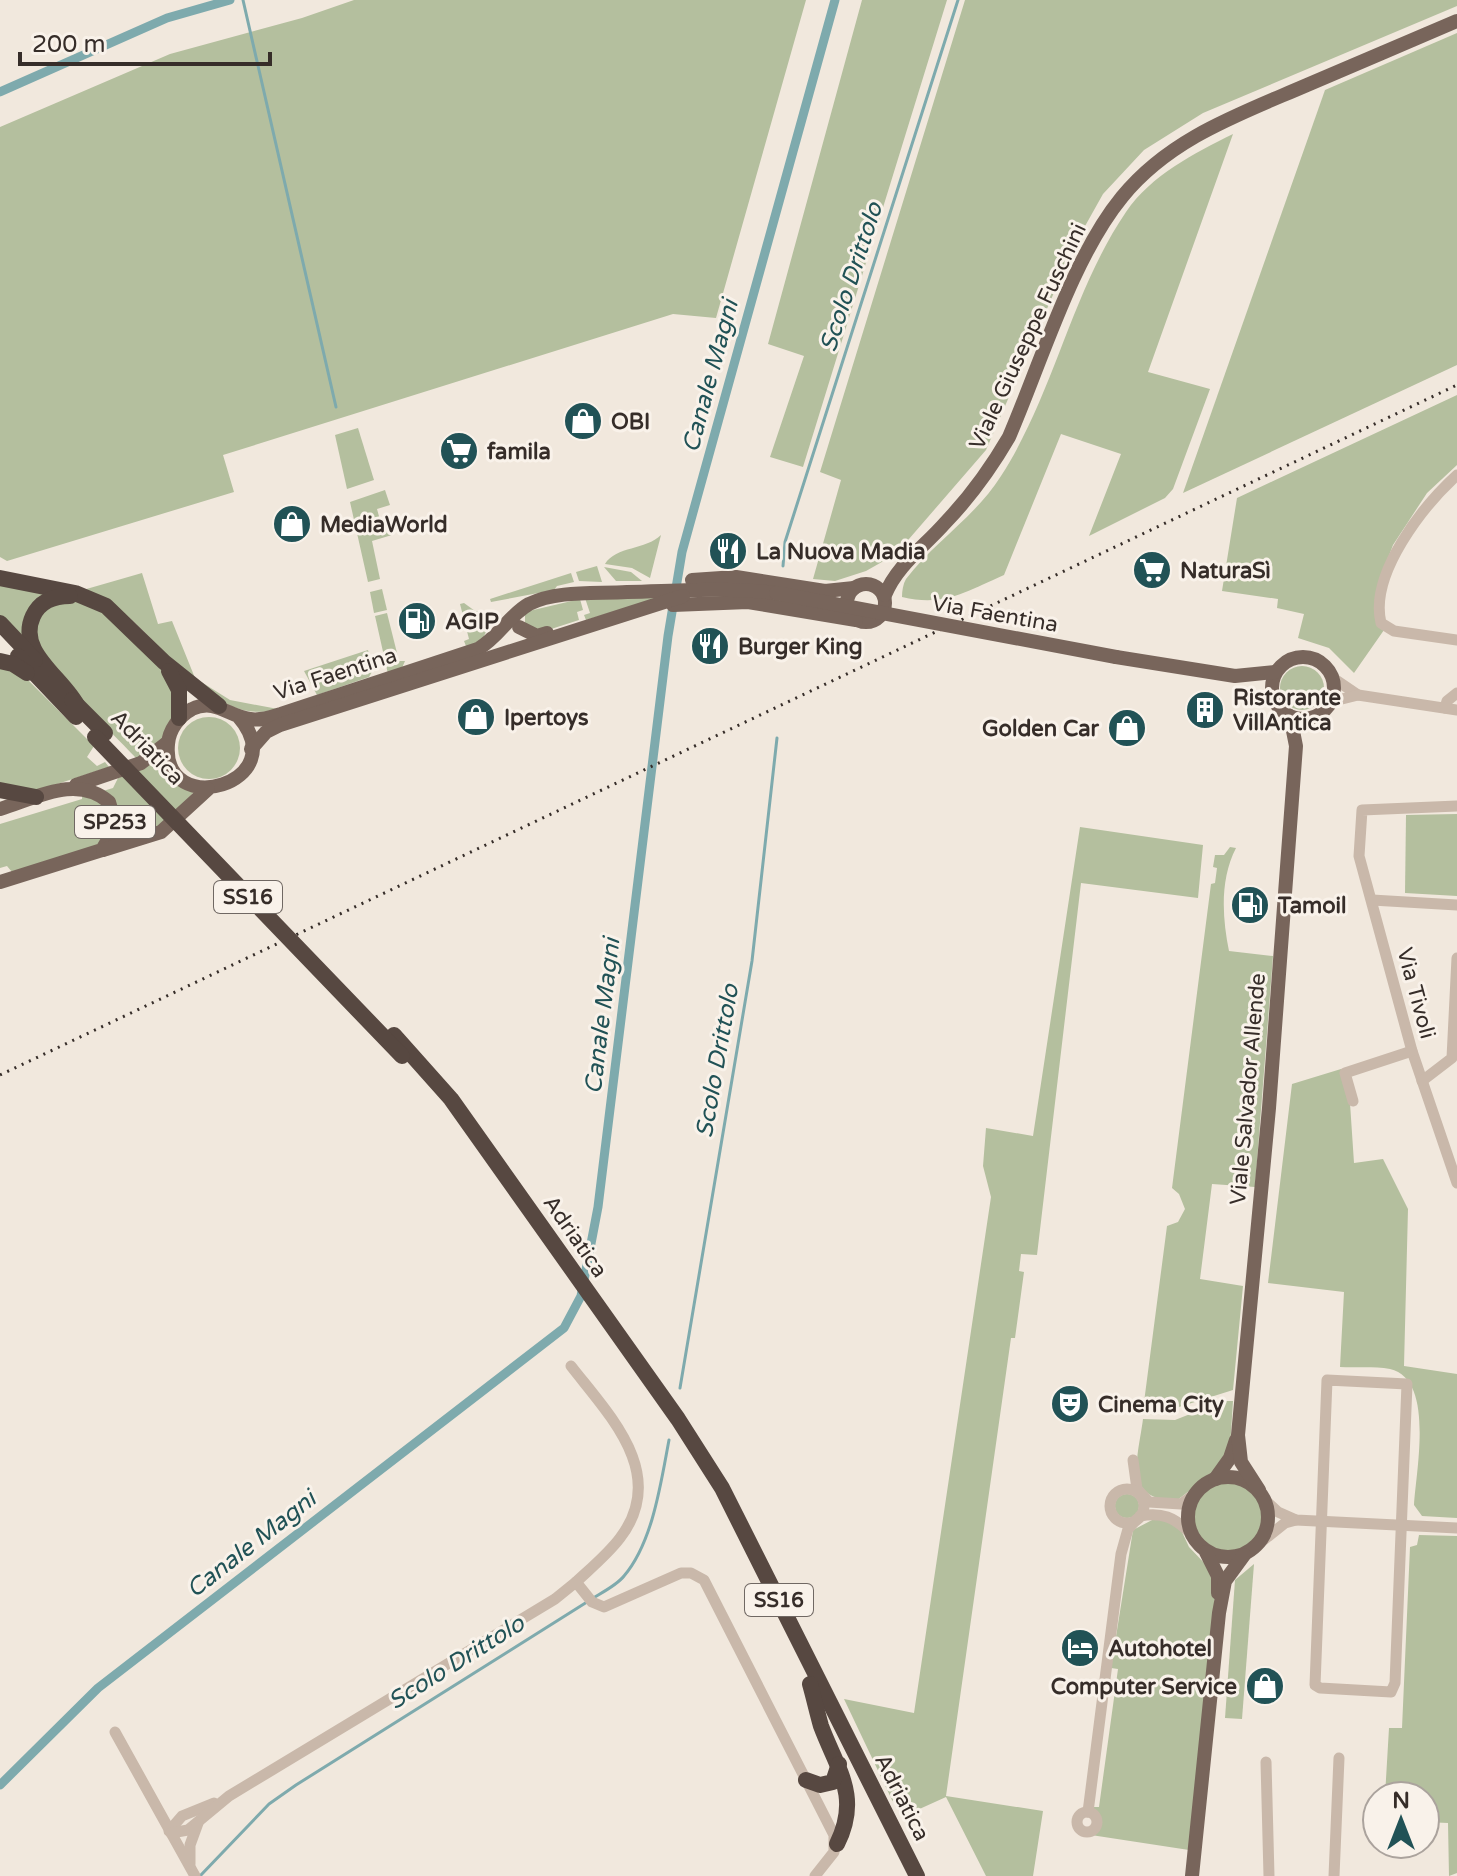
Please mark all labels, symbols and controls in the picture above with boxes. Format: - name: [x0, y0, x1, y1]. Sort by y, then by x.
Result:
- scale bar: [20, 16, 270, 66]
- text: 200 m: [32, 30, 106, 59]
- water label: Scolo Drittolo: [814, 198, 890, 355]
- street label: Viale Giuseppe Fuschini: [964, 219, 1092, 454]
- water label: Canale Magni: [676, 294, 746, 455]
- shop icon: OBI: [562, 400, 604, 442]
- place label: OBI: [611, 409, 650, 435]
- supermarket icon: famila: [438, 430, 480, 472]
- place label: famila: [487, 439, 551, 465]
- shop icon: MediaWorld: [271, 503, 313, 545]
- place label: MediaWorld: [320, 512, 448, 538]
- restaurant icon: La Nuova Madia: [707, 530, 749, 572]
- place label: La Nuova Madia: [756, 539, 926, 565]
- supermarket icon: NaturaSì: [1131, 549, 1173, 591]
- place label: NaturaSì: [1180, 558, 1271, 584]
- street label: Via Faentina: [930, 590, 1060, 638]
- fuel station icon: AGIP: [396, 600, 438, 642]
- place label: AGIP: [445, 609, 499, 635]
- restaurant icon: Burger King: [689, 625, 731, 667]
- place label: Burger King: [738, 634, 863, 660]
- street label: Via Faentina: [270, 642, 400, 706]
- place label: Ristorante VillAntica: [1233, 685, 1341, 736]
- building icon: Ristorante VillAntica: [1184, 689, 1226, 731]
- shop icon: Ipertoys: [455, 696, 497, 738]
- street label: Adriatica: [105, 705, 189, 791]
- place label: Ipertoys: [504, 705, 589, 731]
- shop icon: Golden Car: [1106, 707, 1148, 749]
- place label: Golden Car: [982, 716, 1100, 742]
- road number: SP253: [75, 806, 155, 838]
- road number: SS16: [214, 881, 282, 913]
- fuel station icon: Tamoil: [1229, 884, 1271, 926]
- place label: Tamoil: [1277, 893, 1347, 919]
- water label: Canale Magni: [579, 934, 627, 1095]
- street label: Via Tivoli: [1391, 945, 1441, 1042]
- street label: Viale Salvador Allende: [1225, 972, 1271, 1206]
- water label: Scolo Drittolo: [690, 981, 745, 1140]
- street label: Adriatica: [538, 1191, 613, 1283]
- theatre icon: Cinema City: [1049, 1383, 1091, 1425]
- place label: Cinema City: [1098, 1392, 1224, 1418]
- water label: Canale Magni: [181, 1483, 324, 1604]
- road number: SS16: [745, 1584, 813, 1616]
- water label: Scolo Drittolo: [383, 1608, 531, 1716]
- hotel icon: Autohotel: [1059, 1627, 1101, 1669]
- place label: Autohotel: [1108, 1636, 1212, 1662]
- shop icon: Computer Service: [1244, 1665, 1286, 1707]
- place label: Computer Service: [1051, 1674, 1237, 1700]
- street label: Adriatica: [869, 1750, 935, 1845]
- north arrow: [1361, 1780, 1441, 1860]
- text: N: [1392, 1788, 1410, 1814]

